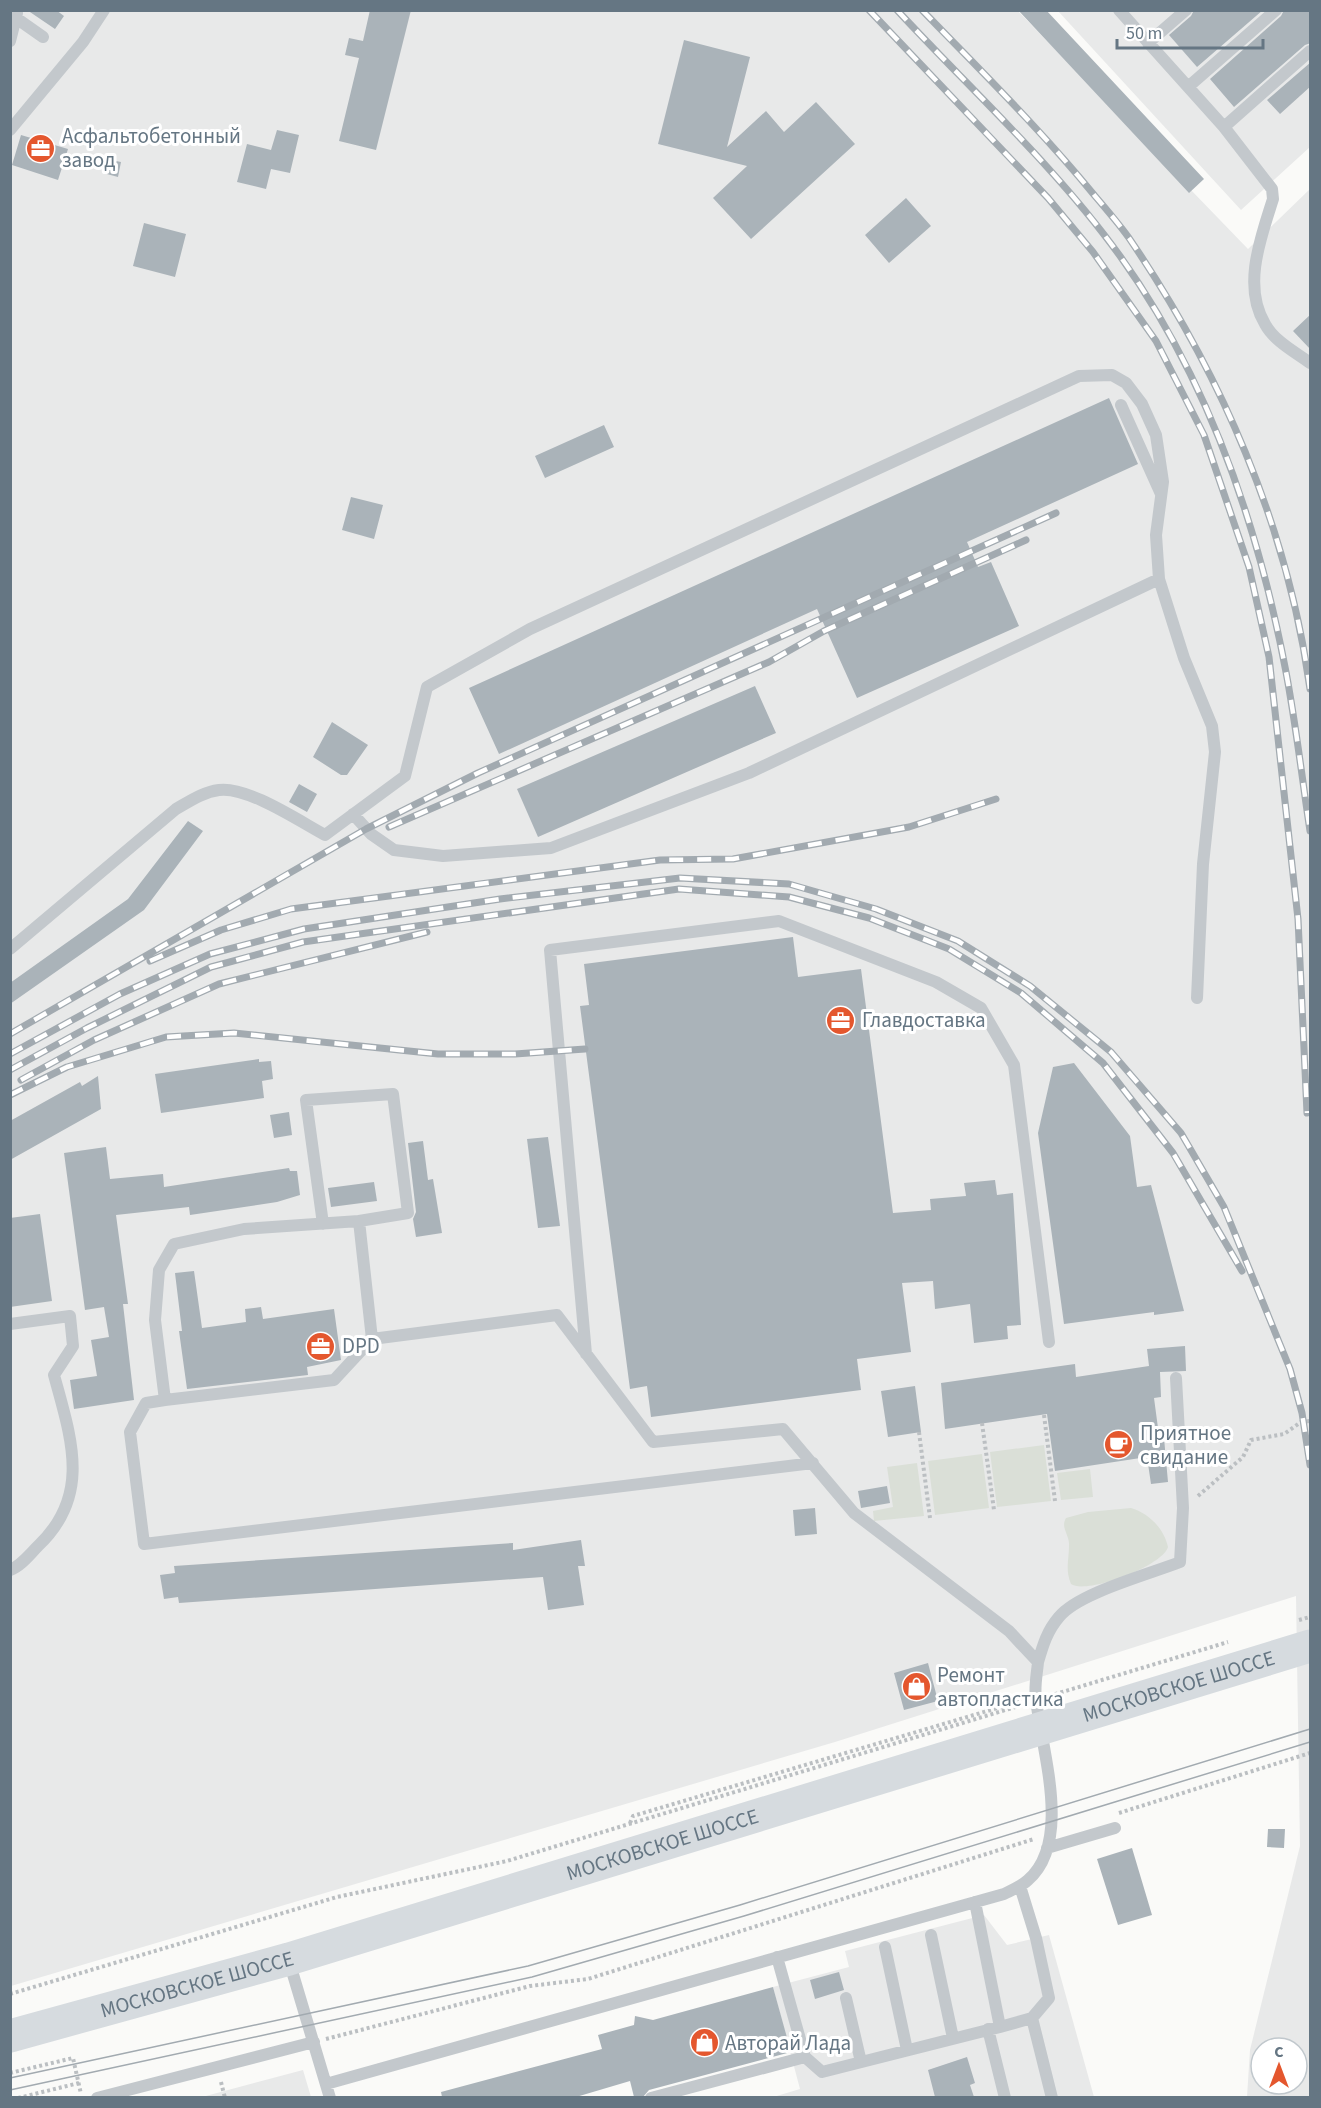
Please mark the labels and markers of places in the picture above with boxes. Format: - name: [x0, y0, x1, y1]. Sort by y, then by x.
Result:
- place label: Асфальтобетонный завод: [62, 121, 241, 175]
- office icon: Асфальтобетонный завод: [25, 132, 57, 164]
- office icon: Главдоставка: [825, 1004, 857, 1036]
- place label: Главдоставка: [862, 1005, 986, 1035]
- office icon: DPD: [305, 1330, 337, 1362]
- place label: DPD: [342, 1331, 380, 1361]
- place label: Приятное свидание: [1140, 1418, 1231, 1472]
- cafe icon: Приятное свидание: [1103, 1429, 1135, 1461]
- place label: Ремонт автопластика: [937, 1660, 1064, 1714]
- shop icon: Ремонт автопластика: [900, 1671, 932, 1703]
- shop icon: Авторай Лада: [688, 2027, 720, 2059]
- place label: Авторай Лада: [725, 2028, 851, 2058]

